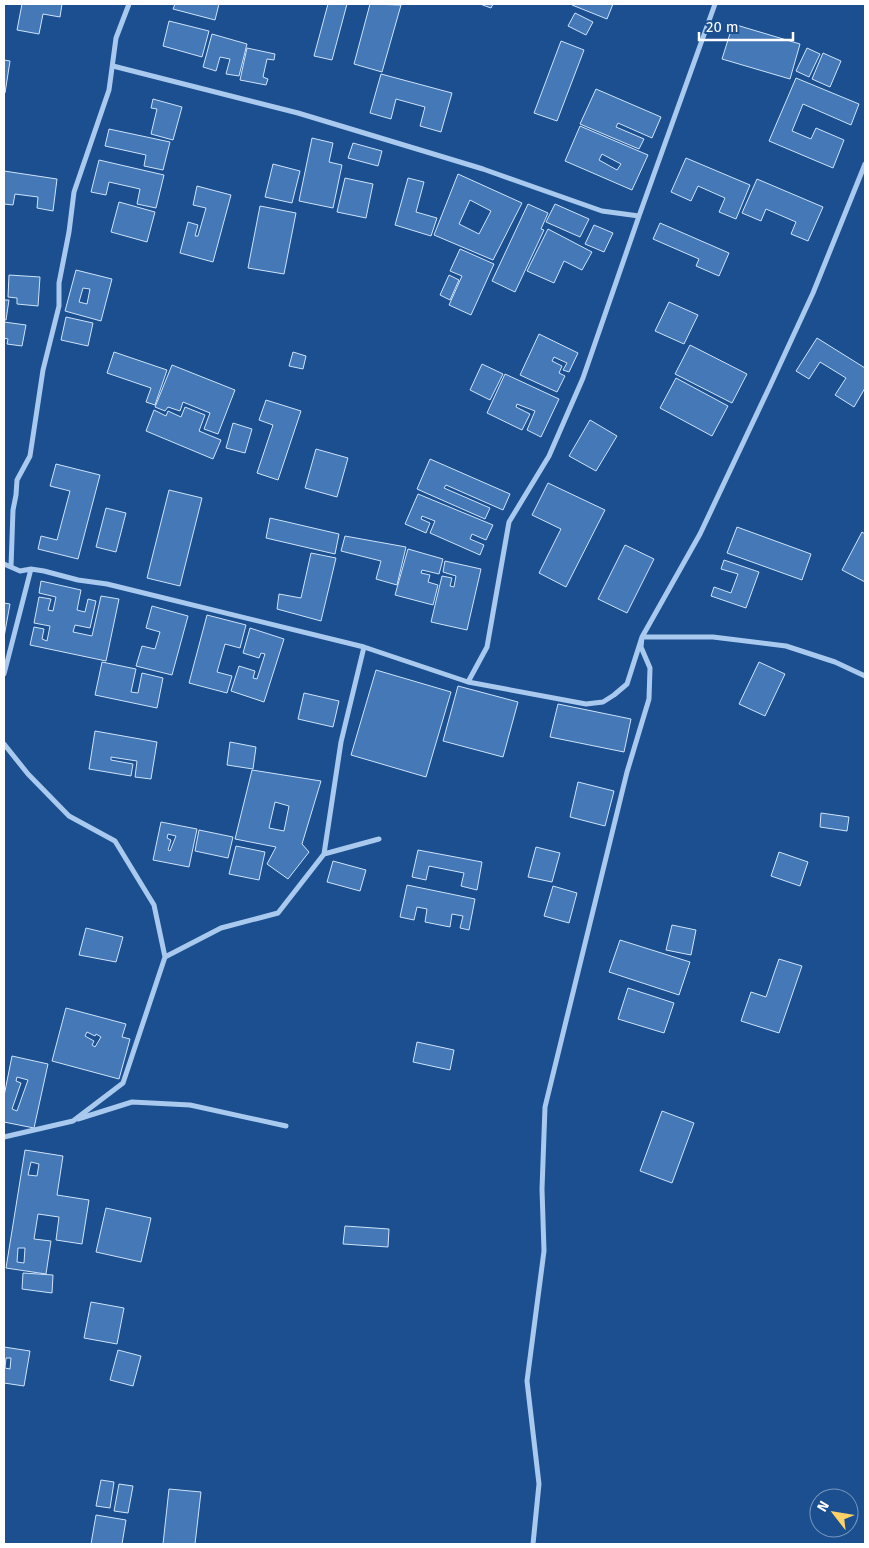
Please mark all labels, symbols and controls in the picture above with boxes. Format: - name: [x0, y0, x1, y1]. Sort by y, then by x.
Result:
- scale bar: [699, 10, 793, 42]
- text: 20 m: [706, 18, 739, 36]
- north arrow: [809, 1488, 859, 1538]
- text: N: [814, 1498, 833, 1515]

